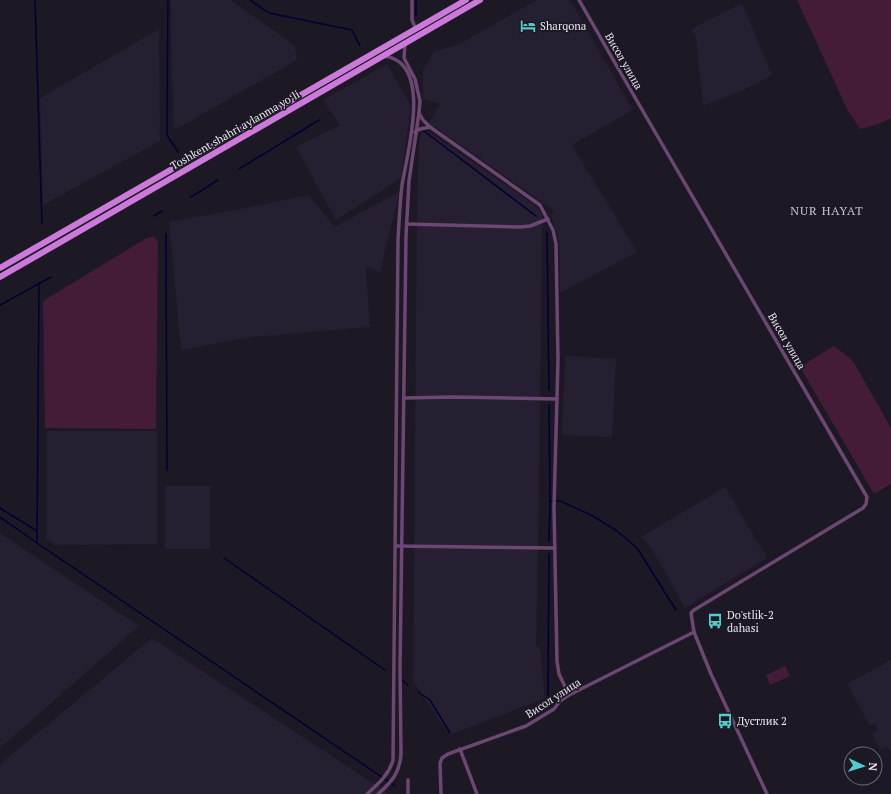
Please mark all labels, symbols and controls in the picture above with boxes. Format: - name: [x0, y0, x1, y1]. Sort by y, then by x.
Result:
- hotel icon: Sharqona: [519, 17, 537, 35]
- place label: Sharqona: [540, 19, 587, 33]
- street label: Висол улица: [602, 30, 646, 92]
- street label: Toshkent shahri aylanma yoʻli: [168, 87, 302, 173]
- district label: NUR HAYAT: [790, 203, 864, 218]
- street label: Висол улица: [765, 310, 809, 372]
- place label: Do'stlik-2 dahasi: [727, 608, 774, 635]
- bus stop icon: Do'stlik-2 dahasi: [706, 612, 724, 630]
- street label: Висол улица: [523, 675, 584, 721]
- bus stop icon: Дустлик 2: [716, 712, 734, 730]
- place label: Дустлик 2: [737, 714, 787, 728]
- north arrow: [843, 746, 883, 786]
- text: N: [866, 762, 880, 772]

